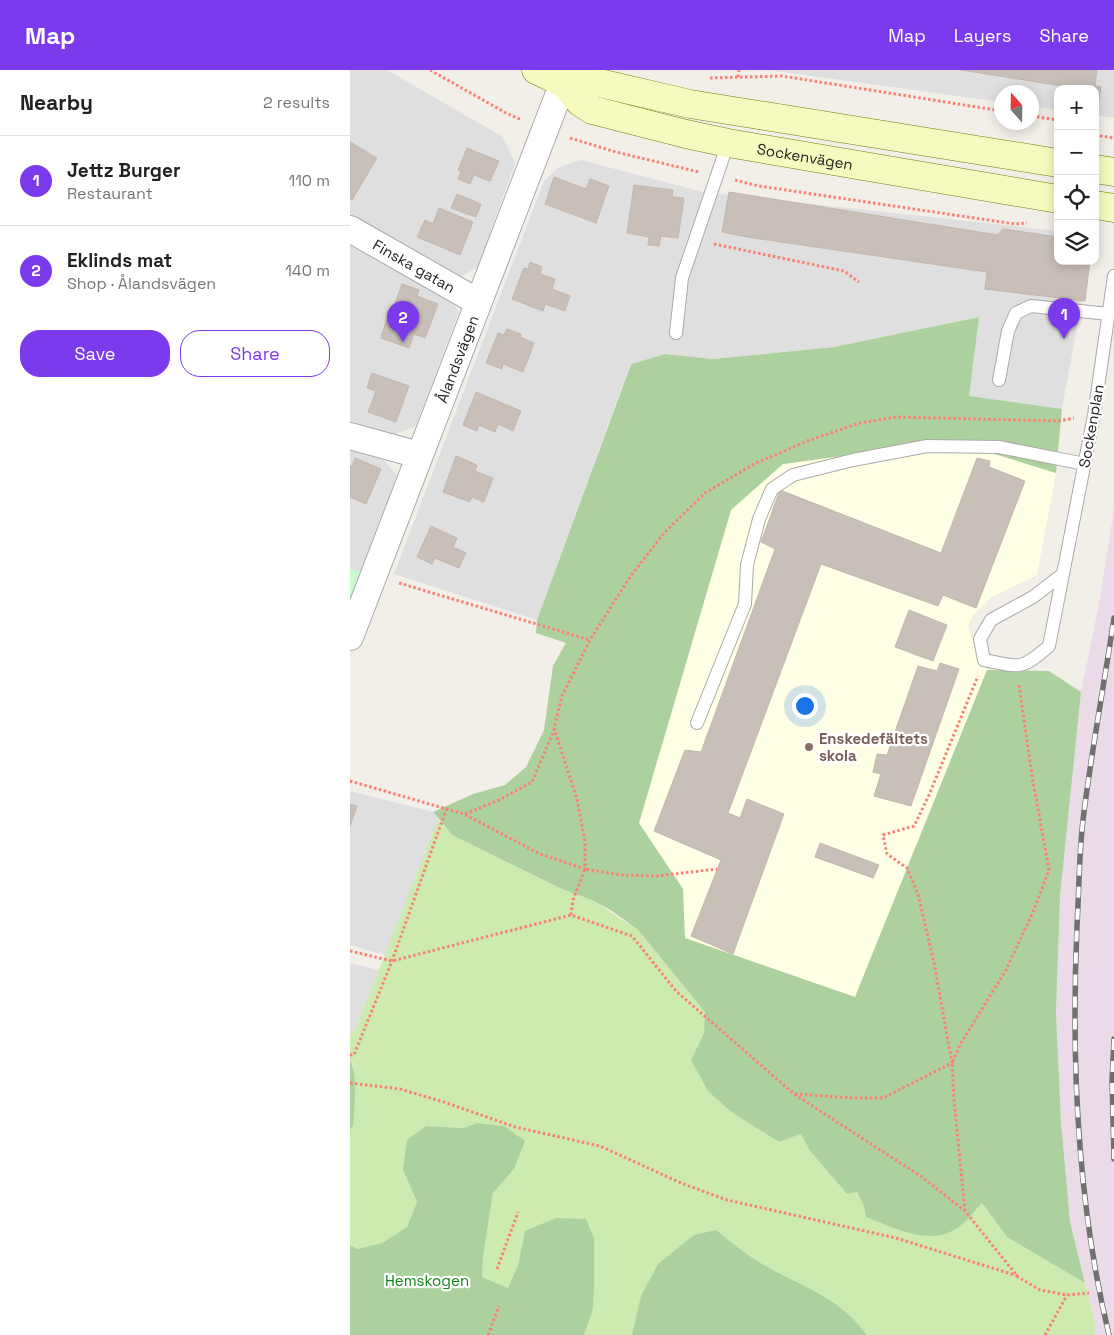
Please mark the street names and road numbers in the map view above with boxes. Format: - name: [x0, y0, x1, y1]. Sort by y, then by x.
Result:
- street label: Sockenvägen: [756, 139, 854, 174]
- street label: Finska gatan: [370, 235, 459, 297]
- street label: Ålandsvägen: [432, 312, 482, 405]
- street label: Sockenplan: [1074, 383, 1108, 469]

